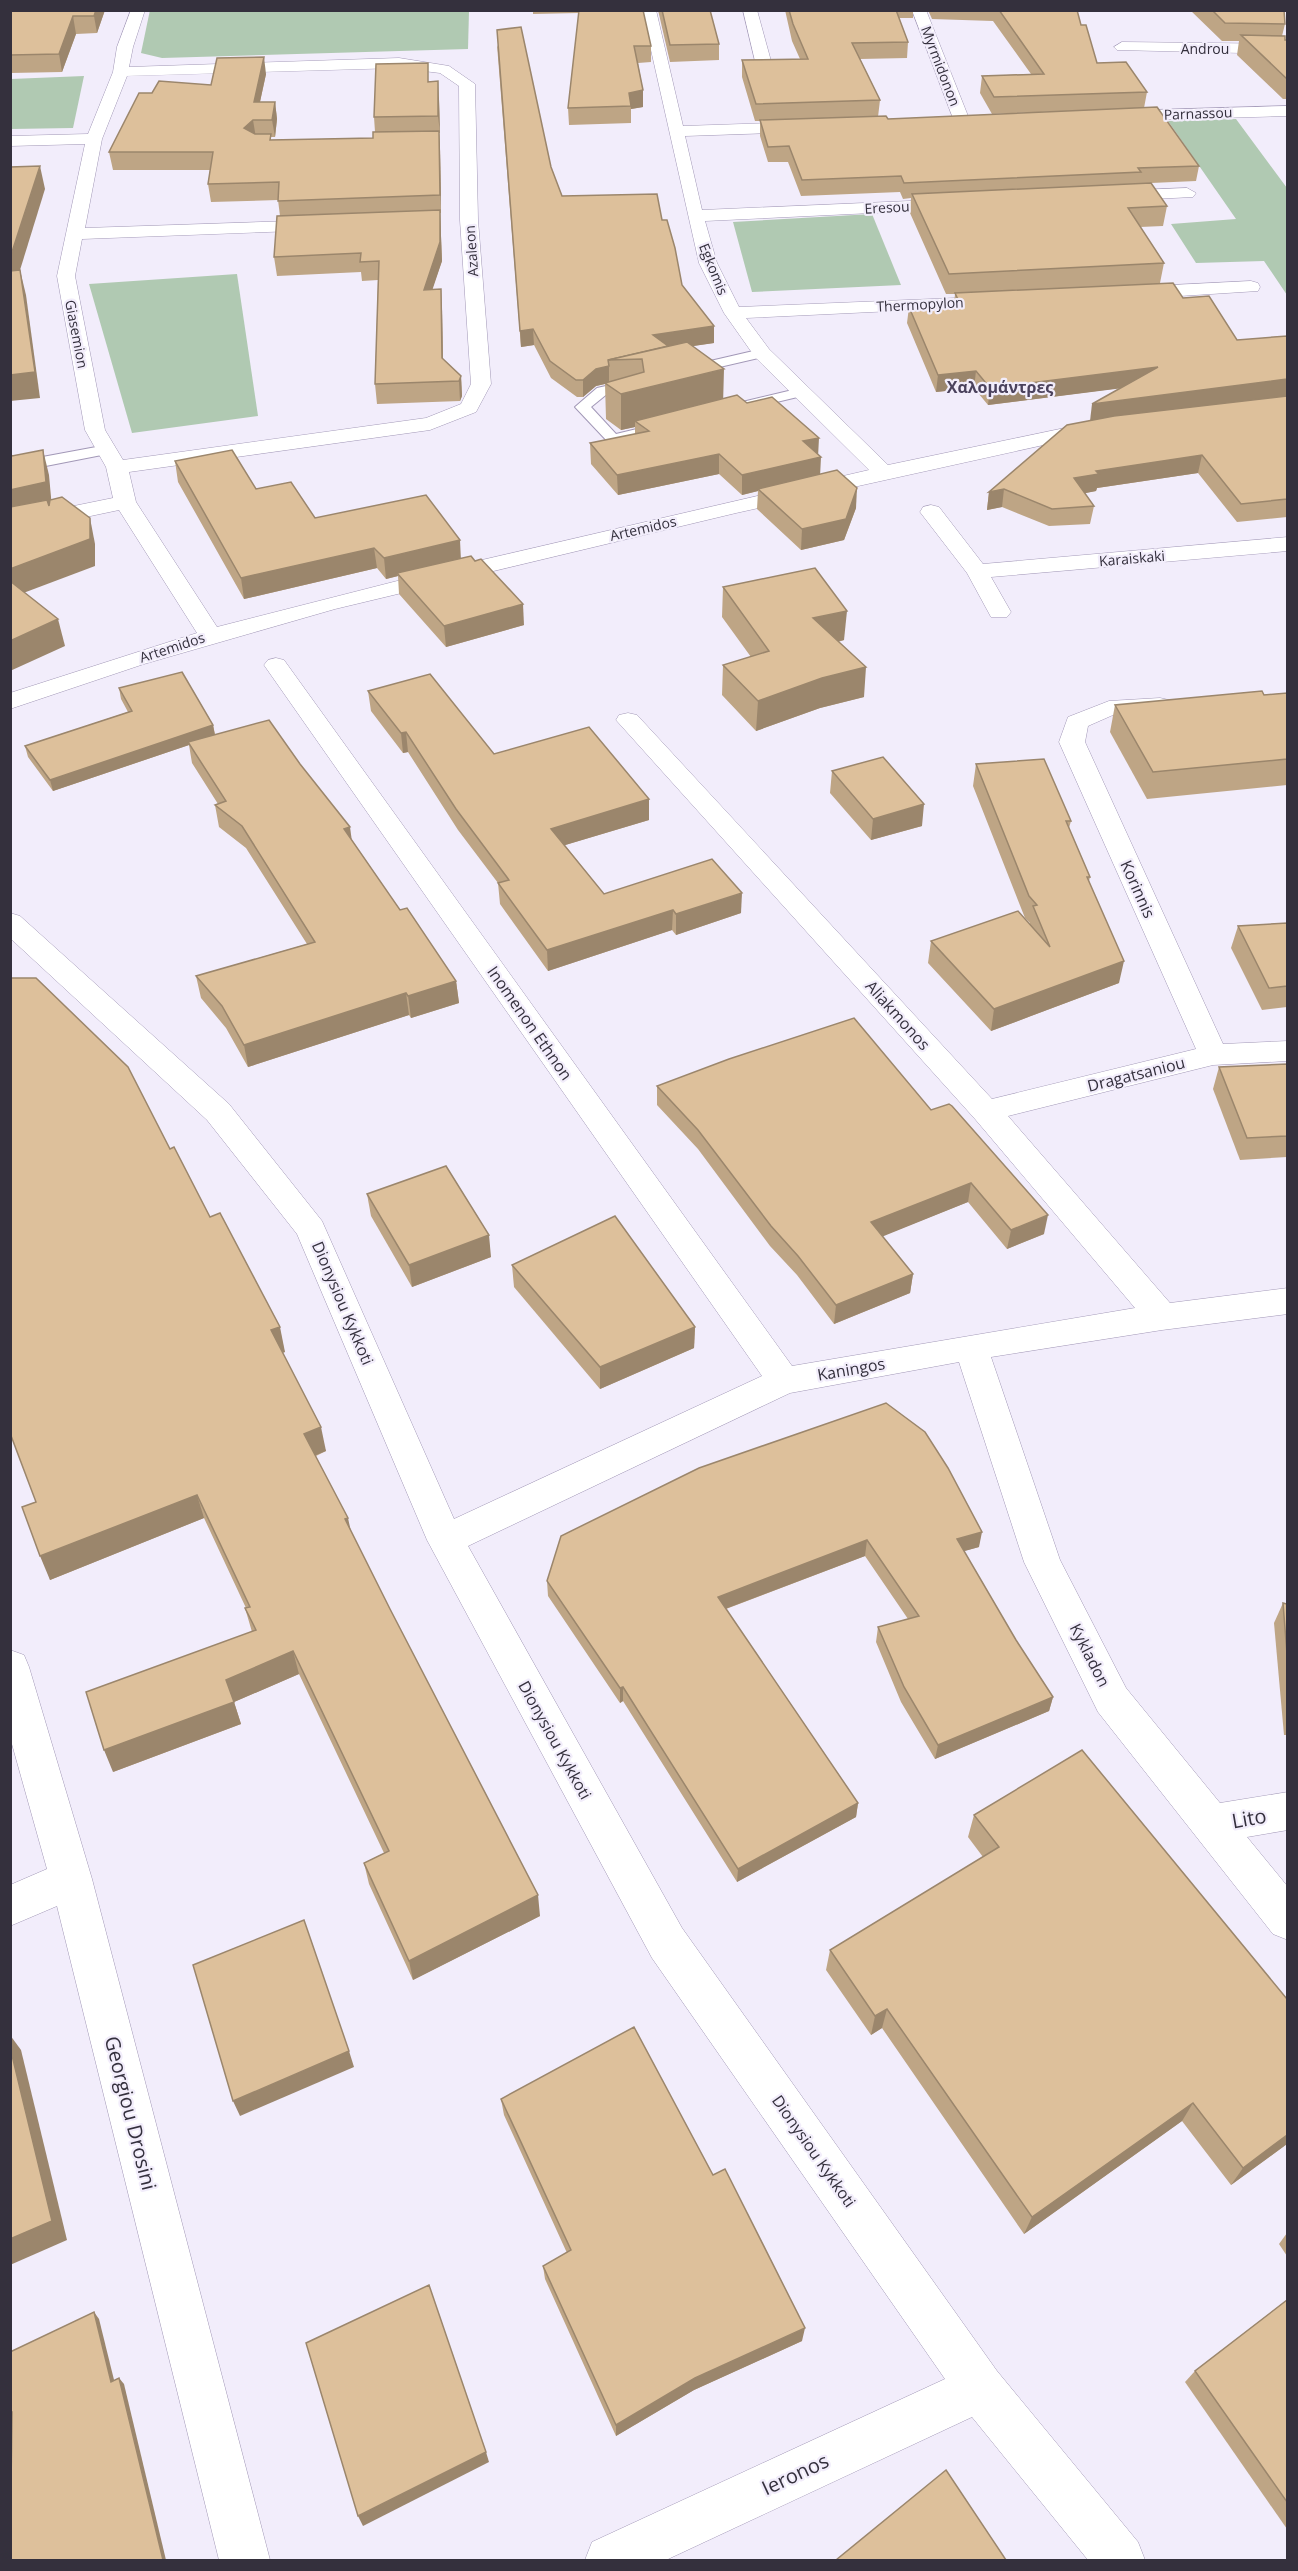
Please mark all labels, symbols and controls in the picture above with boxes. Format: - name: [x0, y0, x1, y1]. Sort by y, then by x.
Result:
- street label: Myrmidonon: [917, 23, 965, 109]
- street label: Androu: [1181, 39, 1229, 58]
- street label: Parnassou: [1163, 102, 1233, 124]
- street label: Eresou: [864, 196, 910, 218]
- street label: Azaleon: [460, 225, 482, 277]
- street label: Egkomis: [695, 240, 733, 298]
- street label: Thermopylon: [876, 292, 964, 316]
- street label: Giasemion: [61, 298, 93, 370]
- district label: Χαλομάντρες: [947, 376, 1053, 398]
- street label: Artemidos: [608, 511, 678, 545]
- street label: Karaiskaki: [1098, 546, 1166, 570]
- street label: Artemidos: [137, 627, 207, 666]
- street label: Korinnis: [1115, 857, 1161, 921]
- street label: Inomenon Ethnon: [482, 961, 578, 1085]
- street label: Aliakmonos: [861, 975, 935, 1055]
- street label: Dragatsaniou: [1085, 1051, 1187, 1097]
- street label: Dionysiou Kykkoti: [307, 1238, 379, 1368]
- street label: Kaningos: [815, 1352, 887, 1386]
- street label: Kykladon: [1065, 1620, 1115, 1690]
- street label: Dionysiou Kykkoti: [513, 1677, 597, 1803]
- street label: Lito: [1230, 1802, 1268, 1834]
- street label: Georgiou Drosini: [99, 2033, 163, 2193]
- street label: Dionysiou Kykkoti: [767, 2090, 861, 2212]
- street label: Ieronos: [757, 2447, 833, 2501]

